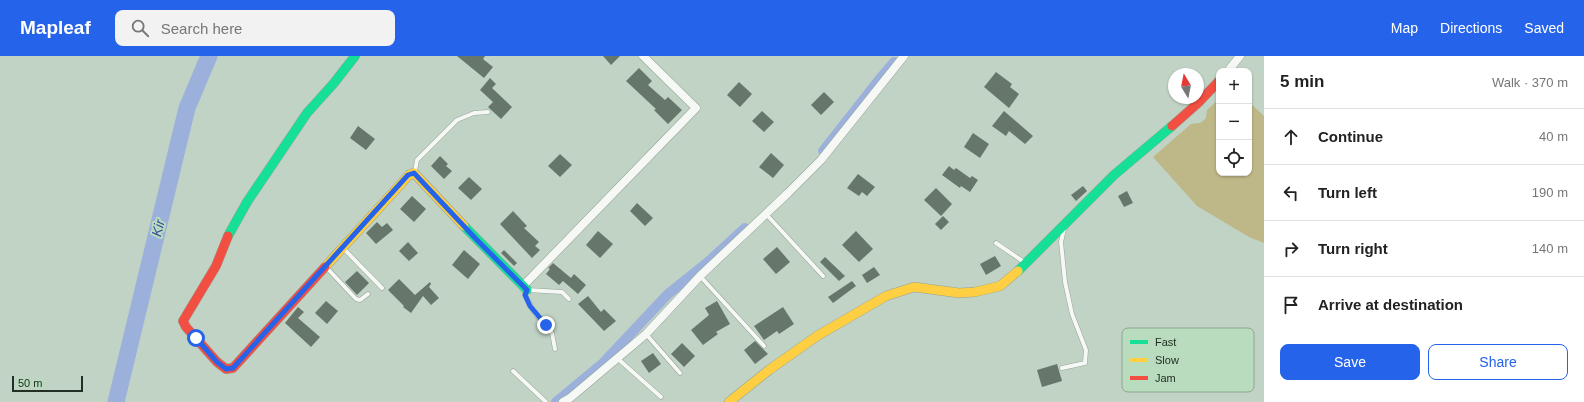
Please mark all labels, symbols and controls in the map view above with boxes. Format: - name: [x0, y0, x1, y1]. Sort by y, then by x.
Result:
- search box: [115, 10, 395, 46]
- text: Mapleaf: [20, 17, 91, 38]
- icon: search: [129, 17, 151, 39]
- text: Search here: [161, 20, 242, 37]
- text: Map: [1391, 20, 1418, 36]
- text: Directions: [1440, 20, 1502, 36]
- text: Saved: [1524, 20, 1564, 36]
- north arrow: [1168, 68, 1204, 104]
- map controls: [1216, 68, 1252, 176]
- button: +: [1216, 68, 1252, 104]
- text: 5 min: [1280, 72, 1324, 91]
- text: Walk · 370 m: [1492, 75, 1568, 90]
- button: −: [1216, 104, 1252, 140]
- icon: ahead: [1280, 126, 1302, 148]
- text: Continue: [1318, 128, 1383, 145]
- text: 40 m: [1539, 129, 1568, 144]
- button: locate: [1216, 140, 1252, 176]
- icon: left: [1280, 182, 1302, 204]
- text: Turn left: [1318, 184, 1377, 201]
- text: 190 m: [1532, 185, 1568, 200]
- water label: Kir: [148, 216, 168, 238]
- icon: right: [1280, 238, 1302, 260]
- text: Turn right: [1318, 240, 1388, 257]
- text: 140 m: [1532, 241, 1568, 256]
- icon: arrive: [1280, 294, 1302, 316]
- text: Arrive at destination: [1318, 296, 1463, 313]
- route end: [537, 316, 555, 334]
- legend: [1122, 328, 1254, 392]
- route start: [187, 329, 205, 347]
- text: Fast: [1155, 336, 1176, 348]
- button: Save: [1280, 344, 1420, 380]
- button: Share: [1428, 344, 1568, 380]
- text: Slow: [1155, 354, 1179, 366]
- text: Jam: [1155, 372, 1176, 384]
- scale bar: [12, 374, 83, 393]
- text: 50 m: [18, 377, 42, 389]

